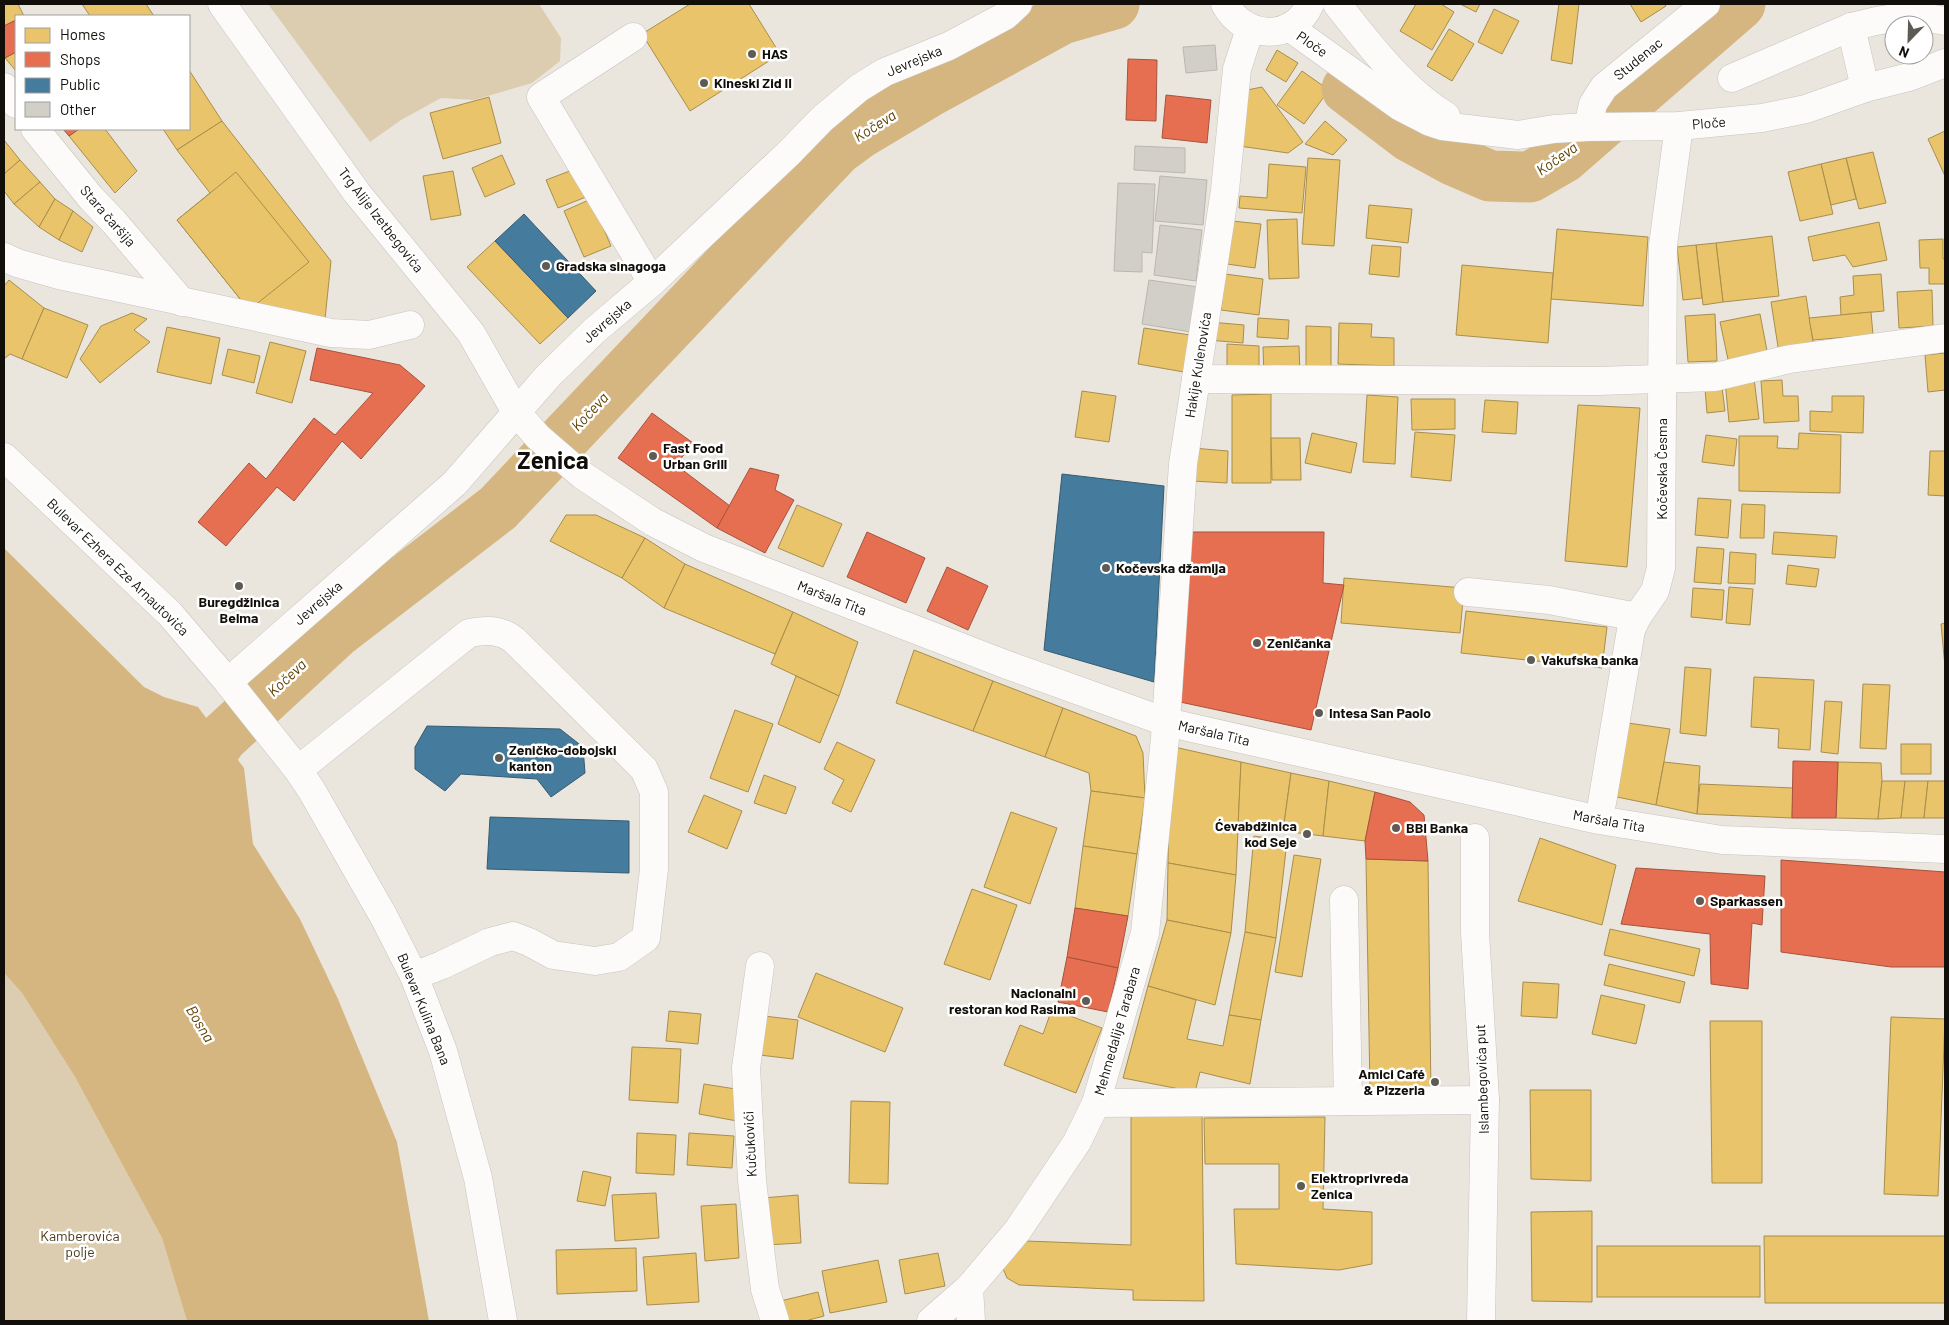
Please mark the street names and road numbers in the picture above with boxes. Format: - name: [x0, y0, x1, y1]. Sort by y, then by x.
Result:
- street label: Ploče: [1294, 27, 1331, 60]
- street label: Studenac: [1610, 34, 1666, 83]
- street label: Jevrejska: [883, 41, 944, 80]
- street label: Ploče: [1691, 113, 1727, 132]
- street label: Trg Alije Izetbegovića: [335, 164, 428, 275]
- street label: Stara čaršija: [77, 181, 140, 250]
- street label: Jevrejska: [579, 295, 634, 346]
- street label: Hakije Kulenovića: [1181, 311, 1214, 419]
- street label: Kočevska Česma: [1653, 418, 1670, 520]
- street label: Bulevar Ezhera Eze Arnautovića: [44, 494, 193, 639]
- street label: Jevrejska: [290, 577, 345, 628]
- street label: Maršala Tita: [795, 577, 869, 619]
- street label: Maršala Tita: [1177, 716, 1252, 749]
- street label: Maršala Tita: [1572, 806, 1646, 835]
- street label: Bulevar Kulina Bana: [394, 950, 455, 1067]
- street label: Mehmedalije Tarabara: [1090, 964, 1143, 1097]
- street label: Islambegovića put: [1471, 1024, 1492, 1134]
- street label: Kučukovići: [739, 1111, 760, 1177]

